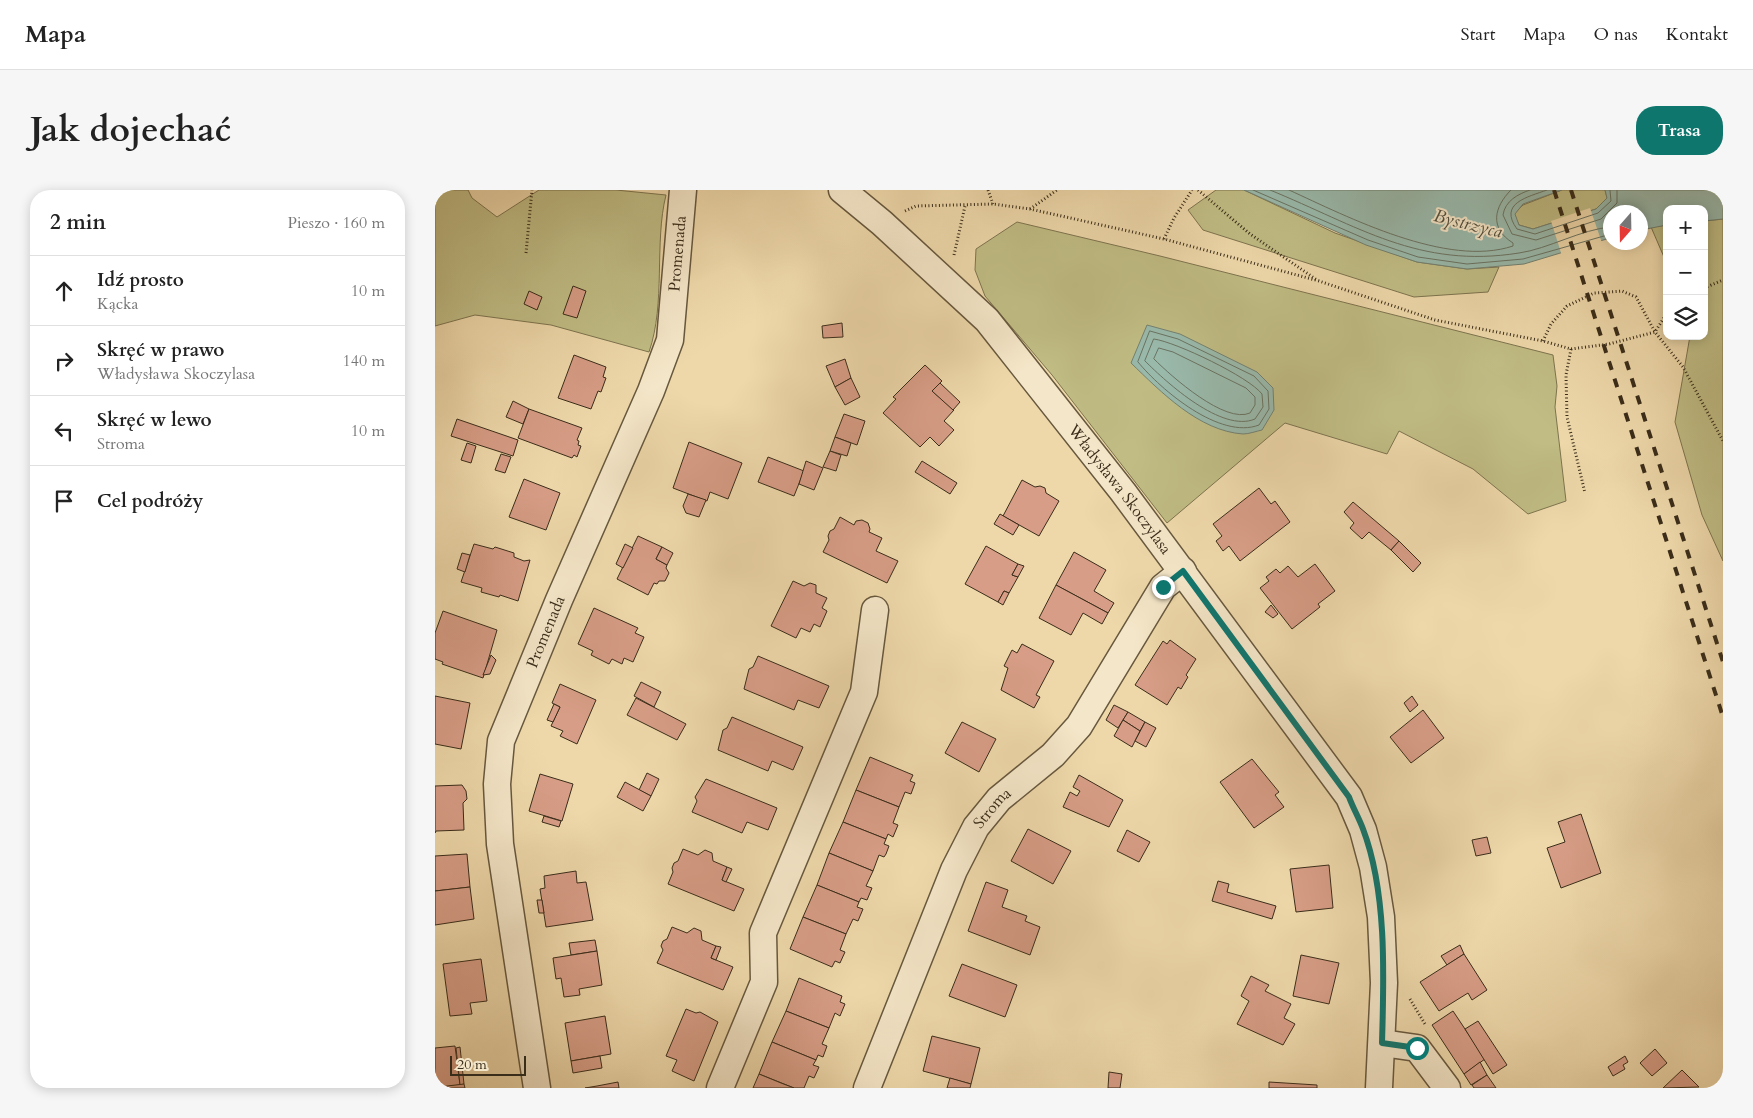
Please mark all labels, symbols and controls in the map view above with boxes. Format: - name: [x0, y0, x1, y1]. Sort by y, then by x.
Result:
- text: Mapa: [25, 18, 86, 51]
- text: Start: [1461, 22, 1495, 47]
- text: Mapa: [1523, 22, 1565, 47]
- text: O nas: [1593, 22, 1638, 47]
- text: Kontakt: [1666, 22, 1728, 47]
- text: Jak dojechać: [30, 106, 231, 154]
- button: Trasa: [1636, 106, 1723, 155]
- water label: Bystrzyca: [1431, 203, 1505, 245]
- north arrow: [1603, 205, 1648, 250]
- map controls: [1663, 205, 1708, 340]
- button: +: [1663, 205, 1708, 250]
- text: 2 min: [50, 208, 106, 237]
- text: Pieszo · 160 m: [288, 212, 385, 234]
- street label: Promenada: [663, 215, 692, 293]
- button: −: [1663, 250, 1708, 295]
- text: Idź prosto: [97, 267, 184, 293]
- icon: ahead: [50, 277, 78, 305]
- text: 10 m: [351, 280, 385, 302]
- text: Kącka: [97, 293, 139, 315]
- button: layers: [1663, 295, 1708, 340]
- text: Skręć w prawo: [97, 337, 224, 363]
- icon: right: [50, 347, 78, 375]
- text: 140 m: [343, 350, 385, 372]
- text: Władysława Skoczylasa: [97, 363, 255, 385]
- text: Skręć w lewo: [97, 407, 212, 433]
- icon: left: [50, 417, 78, 445]
- street label: Władysława Skoczylasa: [1062, 419, 1177, 559]
- text: 10 m: [351, 420, 385, 442]
- text: Stroma: [97, 433, 145, 455]
- icon: arrive: [50, 487, 78, 515]
- text: Cel podróży: [97, 488, 203, 514]
- route end: [1152, 576, 1175, 599]
- street label: Promenada: [521, 592, 571, 671]
- street label: Stroma: [968, 782, 1016, 833]
- route start: [1406, 1037, 1429, 1060]
- scale bar: [450, 1053, 526, 1076]
- text: 20 m: [457, 1055, 487, 1074]

